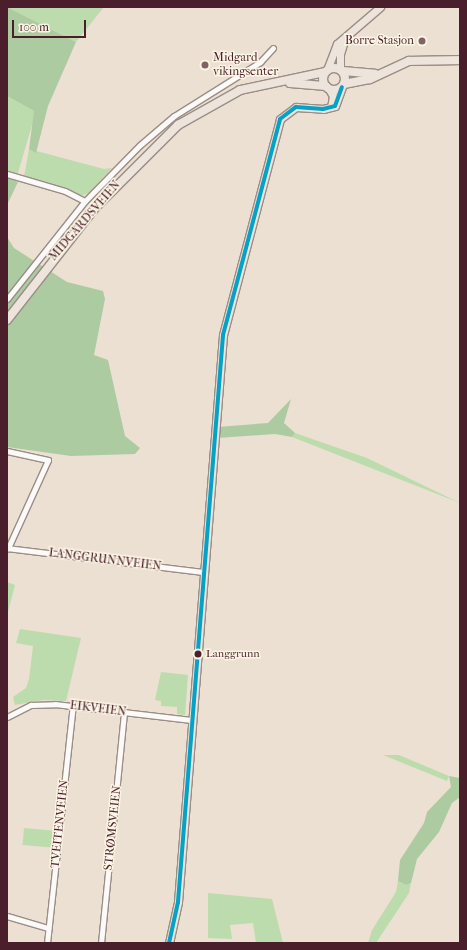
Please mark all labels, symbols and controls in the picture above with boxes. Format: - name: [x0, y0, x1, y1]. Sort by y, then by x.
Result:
- scale bar: [14, 12, 88, 38]
- text: 100 m: [19, 20, 49, 34]
- place label: Borre Stasjon: [345, 34, 414, 48]
- marker: Borre Stasjon: [417, 36, 427, 46]
- place label: Midgard vikingsenter: [213, 51, 278, 79]
- marker: Midgard vikingsenter: [200, 60, 210, 70]
- street label: MIDGARDSVEIEN: [46, 178, 124, 264]
- street label: LANGGRUNNVEIEN: [48, 546, 162, 574]
- place label: Langgrunn: [206, 647, 260, 661]
- marker: Langgrunn: [193, 649, 203, 659]
- street label: EIKVEIEN: [69, 698, 127, 720]
- street label: TVEITENVEIEN: [48, 779, 72, 869]
- street label: STRØMSVEIEN: [101, 785, 125, 871]

